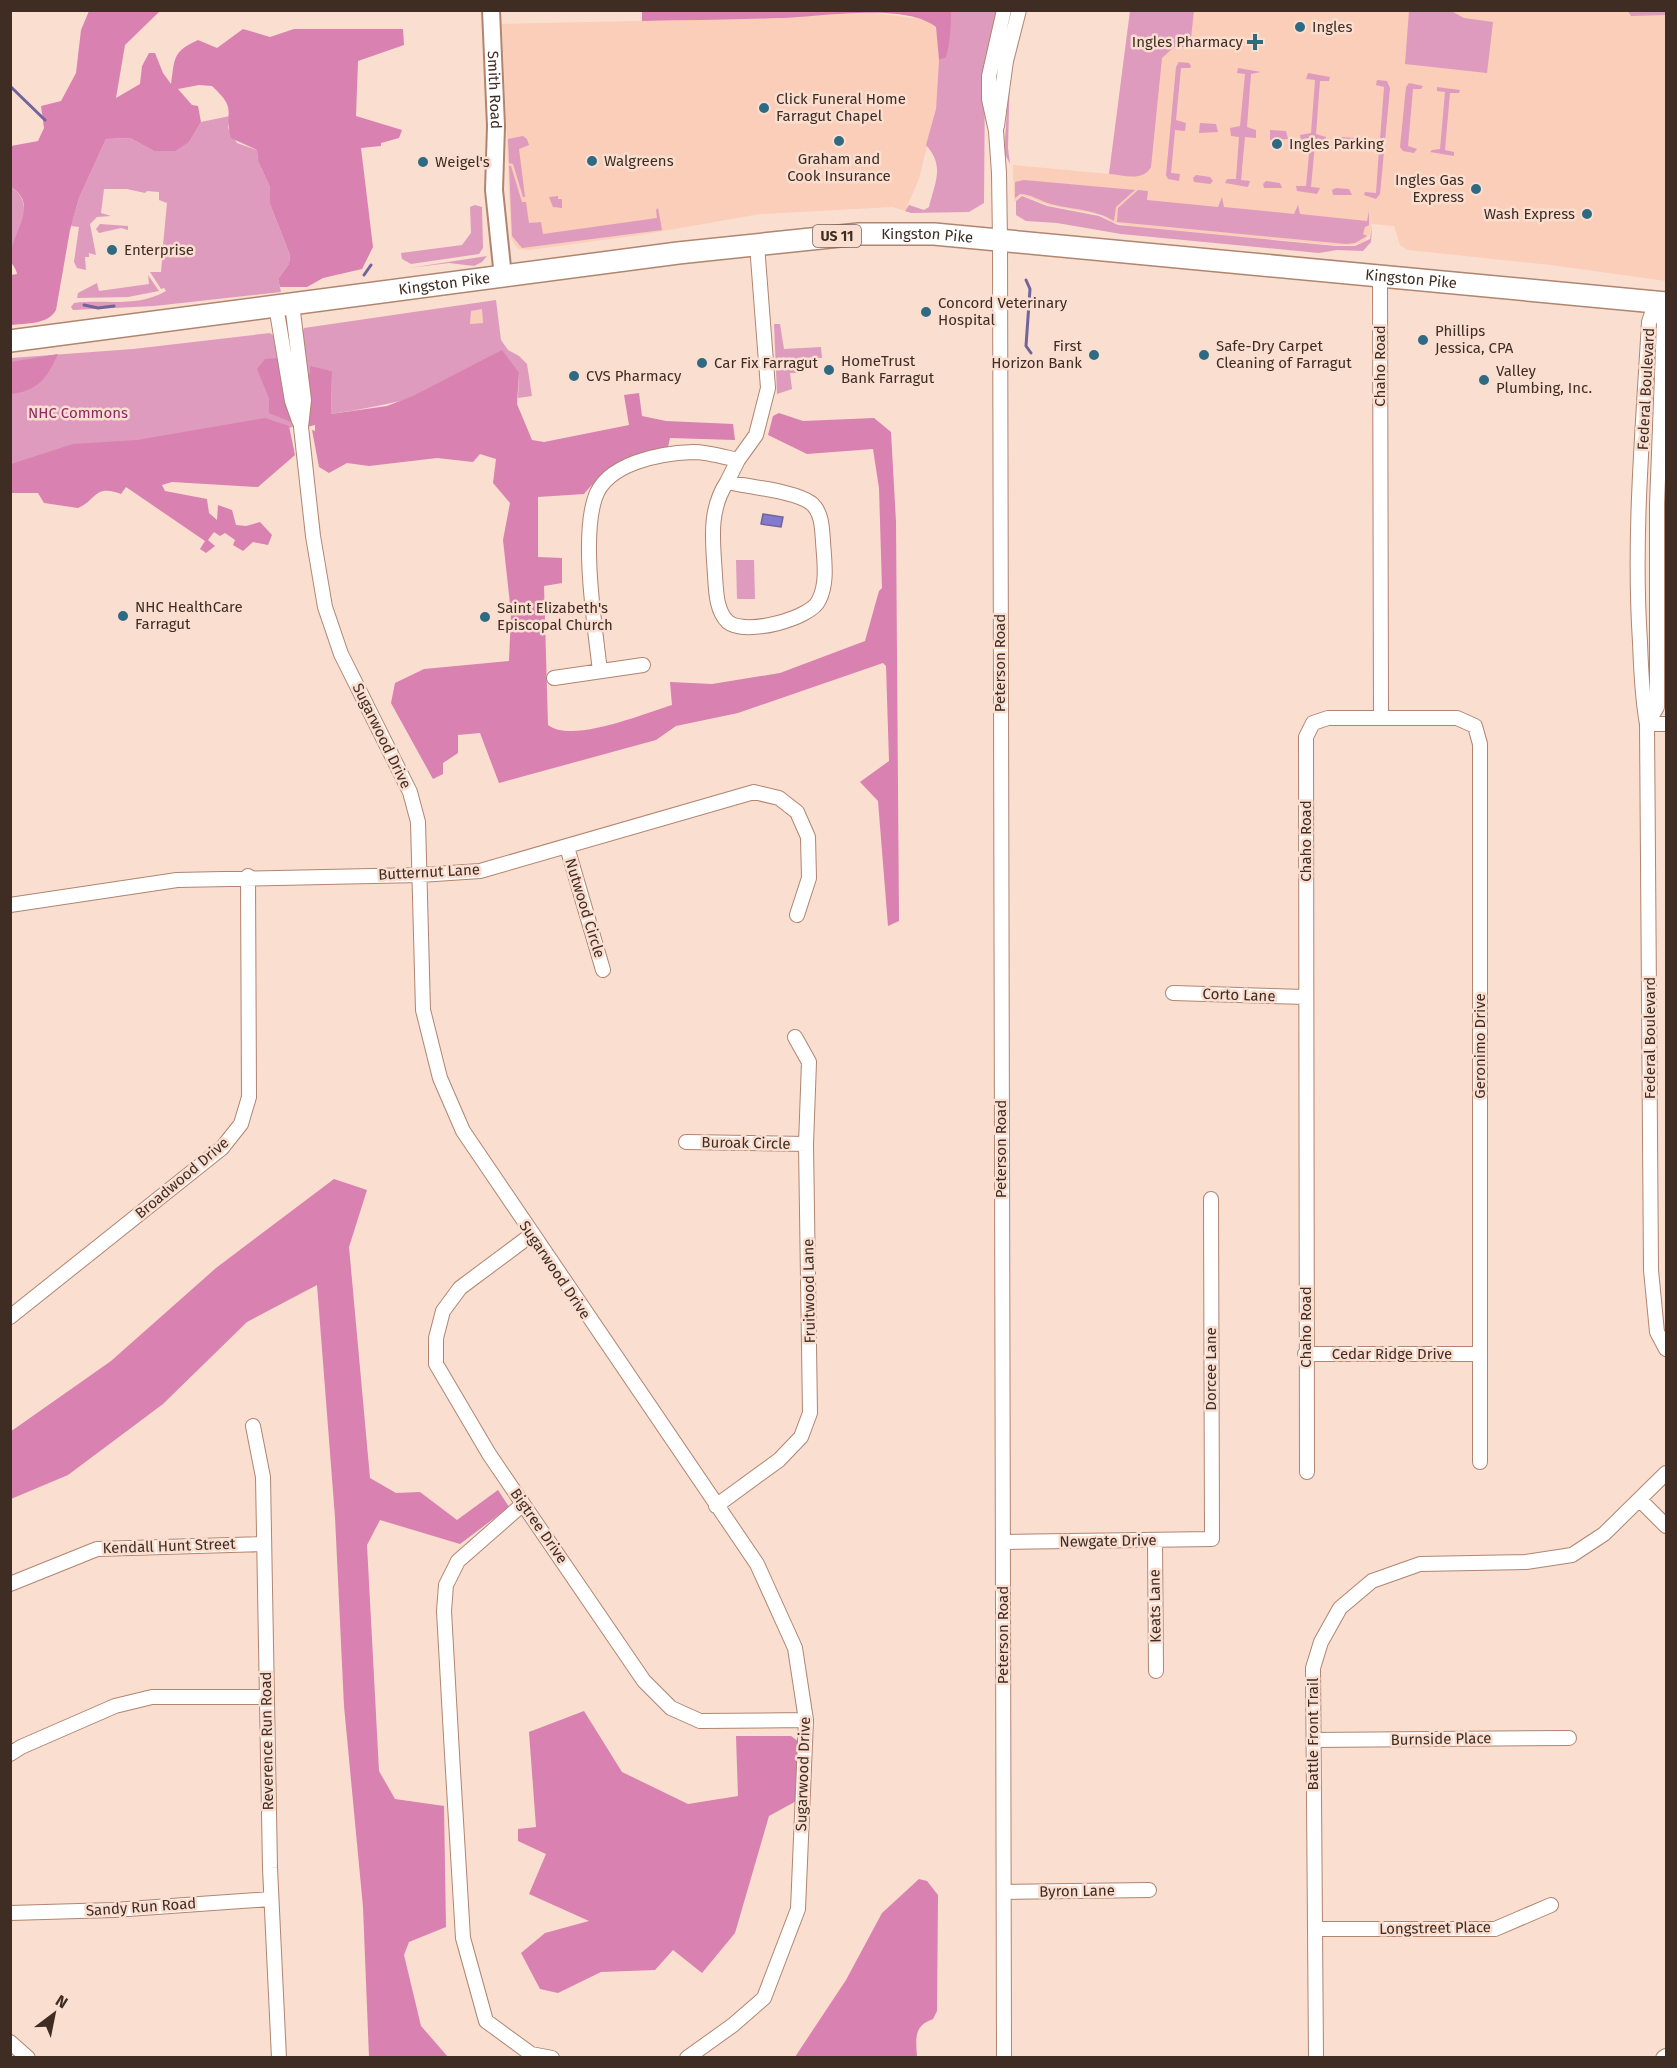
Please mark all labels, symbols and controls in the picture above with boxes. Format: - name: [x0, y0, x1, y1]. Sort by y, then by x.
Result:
- place label: Ingles: [1312, 18, 1353, 36]
- marker: Ingles: [1293, 20, 1307, 34]
- place label: Ingles Pharmacy: [1132, 33, 1244, 51]
- marker: Ingles Pharmacy: [1248, 35, 1262, 49]
- street label: Smith Road: [484, 51, 505, 129]
- place label: Click Funeral Home Farragut Chapel: [776, 90, 906, 125]
- marker: Click Funeral Home Farragut Chapel: [757, 101, 771, 115]
- marker: Graham and Cook Insurance: [832, 134, 846, 148]
- place label: Ingles Parking: [1289, 135, 1384, 153]
- marker: Ingles Parking: [1270, 137, 1284, 151]
- place label: Graham and Cook Insurance: [787, 150, 891, 185]
- place label: Walgreens: [604, 152, 674, 170]
- place label: Weigel's: [435, 153, 490, 171]
- marker: Walgreens: [585, 154, 599, 168]
- marker: Weigel's: [416, 155, 430, 169]
- place label: Ingles Gas Express: [1395, 171, 1464, 206]
- marker: Ingles Gas Express: [1469, 182, 1483, 196]
- place label: Wash Express: [1484, 205, 1575, 223]
- marker: Wash Express: [1580, 207, 1594, 221]
- road number: US 11: [813, 225, 861, 247]
- street label: Kingston Pike: [881, 225, 974, 247]
- place label: Enterprise: [124, 241, 194, 259]
- marker: Enterprise: [105, 243, 119, 257]
- street label: Kingston Pike: [1364, 266, 1458, 292]
- street label: Kingston Pike: [397, 269, 491, 299]
- place label: Concord Veterinary Hospital: [938, 294, 1068, 329]
- marker: Concord Veterinary Hospital: [919, 305, 933, 319]
- place label: Phillips Jessica, CPA: [1435, 322, 1514, 357]
- street label: Chaho Road: [1371, 325, 1389, 407]
- street label: Federal Boulevard: [1634, 327, 1658, 451]
- marker: Phillips Jessica, CPA: [1416, 333, 1430, 347]
- place label: First Horizon Bank: [991, 337, 1083, 372]
- place label: Safe-Dry Carpet Cleaning of Farragut: [1216, 337, 1352, 372]
- marker: First Horizon Bank: [1087, 348, 1101, 362]
- marker: Safe-Dry Carpet Cleaning of Farragut: [1197, 348, 1211, 362]
- place label: HomeTrust Bank Farragut: [841, 352, 935, 387]
- place label: Car Fix Farragut: [714, 354, 819, 372]
- marker: Car Fix Farragut: [695, 356, 709, 370]
- place label: Valley Plumbing, Inc.: [1496, 362, 1592, 397]
- marker: HomeTrust Bank Farragut: [822, 363, 836, 377]
- place label: CVS Pharmacy: [586, 367, 682, 385]
- marker: CVS Pharmacy: [567, 369, 581, 383]
- marker: Valley Plumbing, Inc.: [1477, 373, 1491, 387]
- park label: NHC Commons: [28, 404, 128, 422]
- place label: NHC HealthCare Farragut: [135, 598, 243, 633]
- place label: Saint Elizabeth's Episcopal Church: [497, 599, 613, 634]
- marker: NHC HealthCare Farragut: [116, 609, 130, 623]
- marker: Saint Elizabeth's Episcopal Church: [478, 610, 492, 624]
- street label: Peterson Road: [991, 614, 1009, 712]
- street label: Sugarwood Drive: [349, 680, 415, 792]
- street label: Chaho Road: [1297, 800, 1315, 882]
- street label: Nutwood Circle: [561, 856, 609, 960]
- street label: Butternut Lane: [378, 860, 480, 884]
- street label: Federal Boulevard: [1641, 977, 1659, 1099]
- street label: Corto Lane: [1202, 985, 1276, 1005]
- street label: Geronimo Drive: [1471, 993, 1489, 1099]
- street label: Peterson Road: [992, 1100, 1010, 1198]
- street label: Buroak Circle: [701, 1133, 791, 1153]
- street label: Broadwood Drive: [132, 1134, 232, 1222]
- street label: Sugarwood Drive: [515, 1217, 595, 1323]
- street label: Fruitwood Lane: [799, 1239, 819, 1343]
- street label: Chaho Road: [1297, 1286, 1315, 1368]
- street label: Dorcee Lane: [1202, 1327, 1220, 1411]
- street label: Cedar Ridge Drive: [1332, 1345, 1452, 1363]
- street label: Bigtree Drive: [507, 1485, 571, 1567]
- street label: Newgate Drive: [1059, 1531, 1157, 1551]
- street label: Kendall Hunt Street: [102, 1535, 236, 1557]
- street label: Keats Lane: [1145, 1569, 1165, 1643]
- street label: Peterson Road: [994, 1586, 1012, 1684]
- street label: Reverence Run Road: [257, 1671, 277, 1811]
- street label: Battle Front Trail: [1304, 1677, 1322, 1790]
- street label: Sugarwood Drive: [792, 1716, 814, 1832]
- street label: Burnside Place: [1390, 1729, 1492, 1749]
- street label: Byron Lane: [1039, 1881, 1115, 1901]
- street label: Sandy Run Road: [85, 1894, 197, 1920]
- street label: Longstreet Place: [1379, 1918, 1491, 1938]
- north arrow: [24, 1984, 84, 2044]
- text: N: [52, 1991, 71, 2013]

